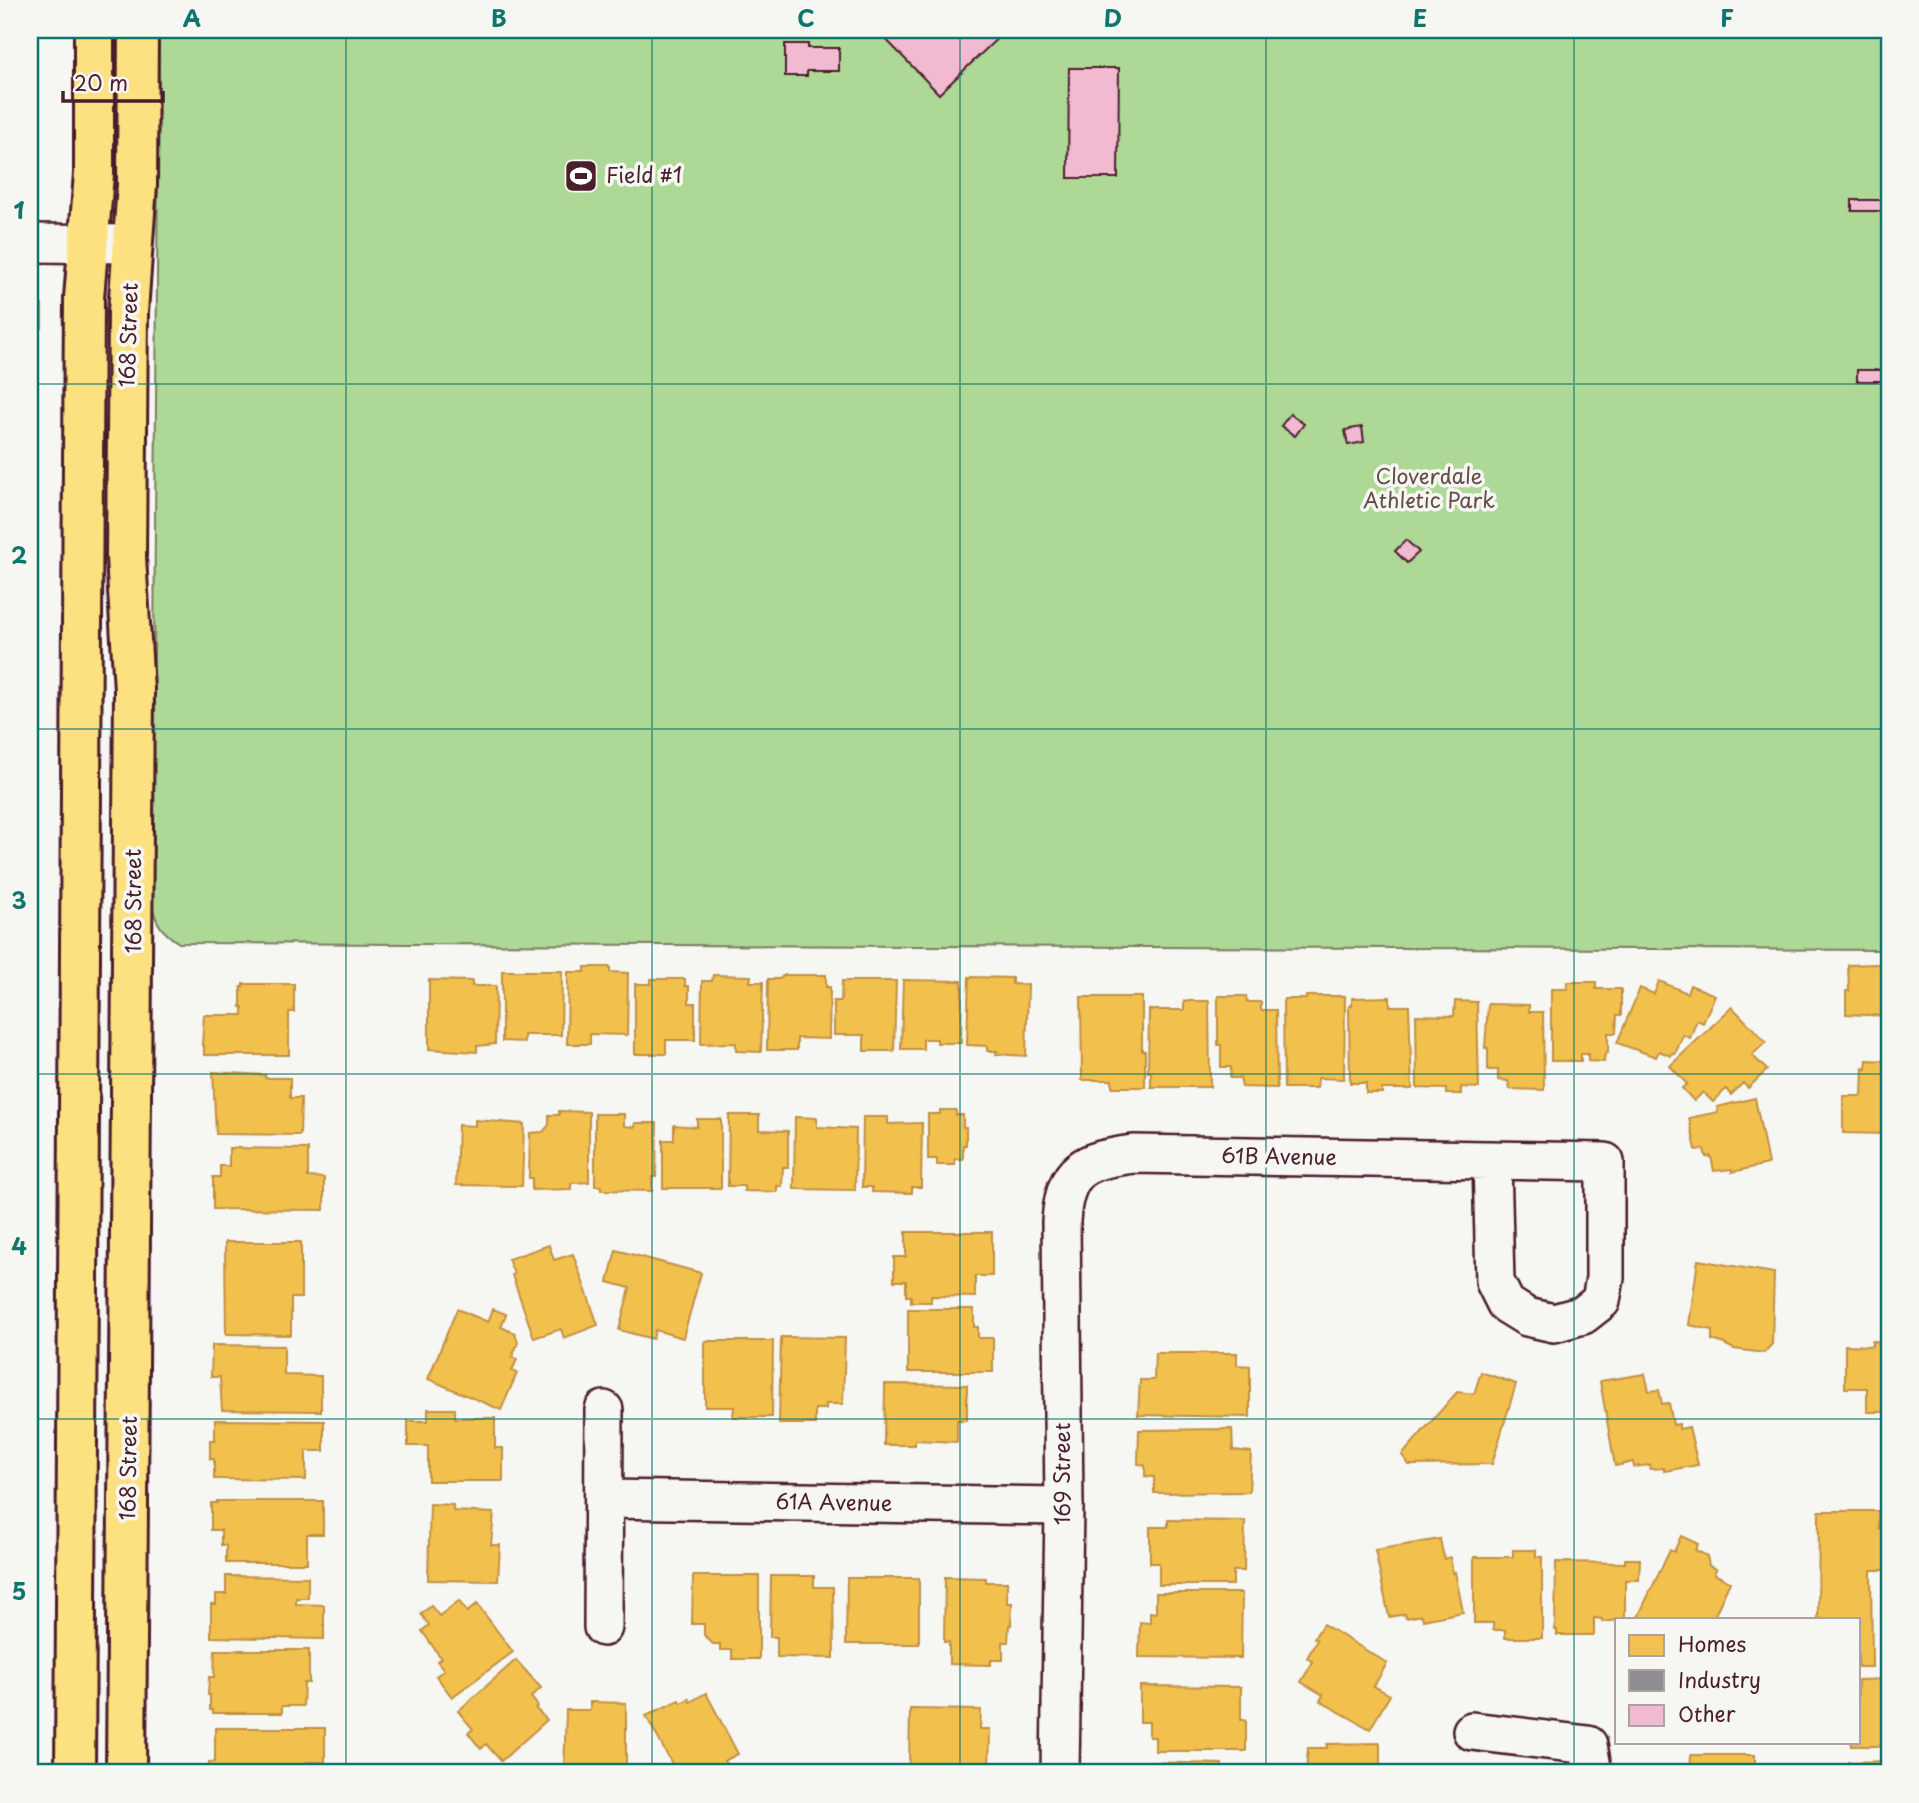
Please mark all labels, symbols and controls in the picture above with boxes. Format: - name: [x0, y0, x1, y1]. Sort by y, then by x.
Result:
- text: A: [183, 0, 201, 35]
- text: B: [491, 0, 507, 35]
- text: C: [797, 0, 815, 35]
- text: D: [1104, 0, 1122, 35]
- text: E: [1413, 0, 1427, 35]
- text: F: [1720, 0, 1734, 35]
- scale bar: [63, 60, 163, 104]
- text: 20 m: [74, 66, 128, 98]
- sports icon: Field #1: [562, 157, 600, 195]
- place label: Field #1: [606, 158, 682, 190]
- text: 1: [14, 192, 25, 227]
- street label: 168 Street: [109, 282, 145, 388]
- park label: Cloverdale Athletic Park: [1363, 459, 1495, 515]
- text: 2: [11, 537, 27, 572]
- street label: 168 Street: [116, 849, 148, 953]
- text: 3: [11, 882, 27, 917]
- street label: 61B Avenue: [1221, 1138, 1337, 1172]
- text: 4: [11, 1228, 27, 1263]
- street label: 168 Street: [110, 1415, 144, 1521]
- street label: 169 Street: [1045, 1423, 1077, 1525]
- street label: 61A Avenue: [775, 1484, 893, 1518]
- text: 5: [12, 1573, 26, 1608]
- legend: [1615, 1618, 1860, 1744]
- text: Homes: [1678, 1627, 1746, 1659]
- text: Industry: [1678, 1663, 1761, 1695]
- text: Other: [1678, 1697, 1736, 1729]

